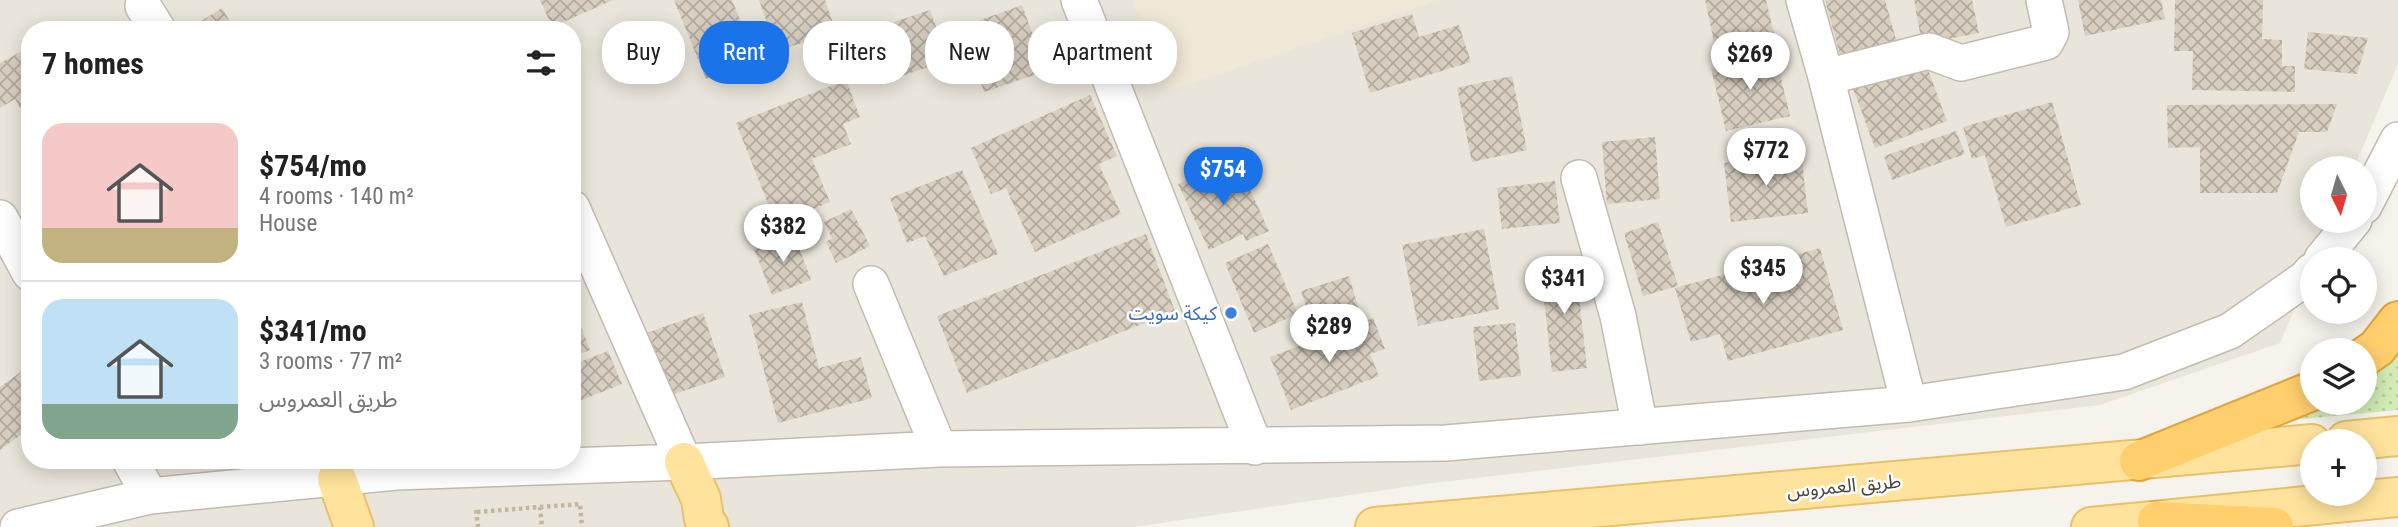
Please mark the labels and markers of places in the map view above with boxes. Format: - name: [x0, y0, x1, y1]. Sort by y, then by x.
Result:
- pin: $269: [1709, 32, 1791, 92]
- pin: $772: [1725, 128, 1807, 188]
- pin: $754: [1182, 148, 1264, 207]
- pin: $382: [742, 204, 824, 264]
- pin: $345: [1722, 246, 1804, 306]
- pin: $341: [1523, 256, 1605, 316]
- place label: كيكة سويت: [1129, 302, 1218, 325]
- pin: $289: [1288, 304, 1370, 364]
- marker: كيكة سويت: [1223, 305, 1239, 321]

